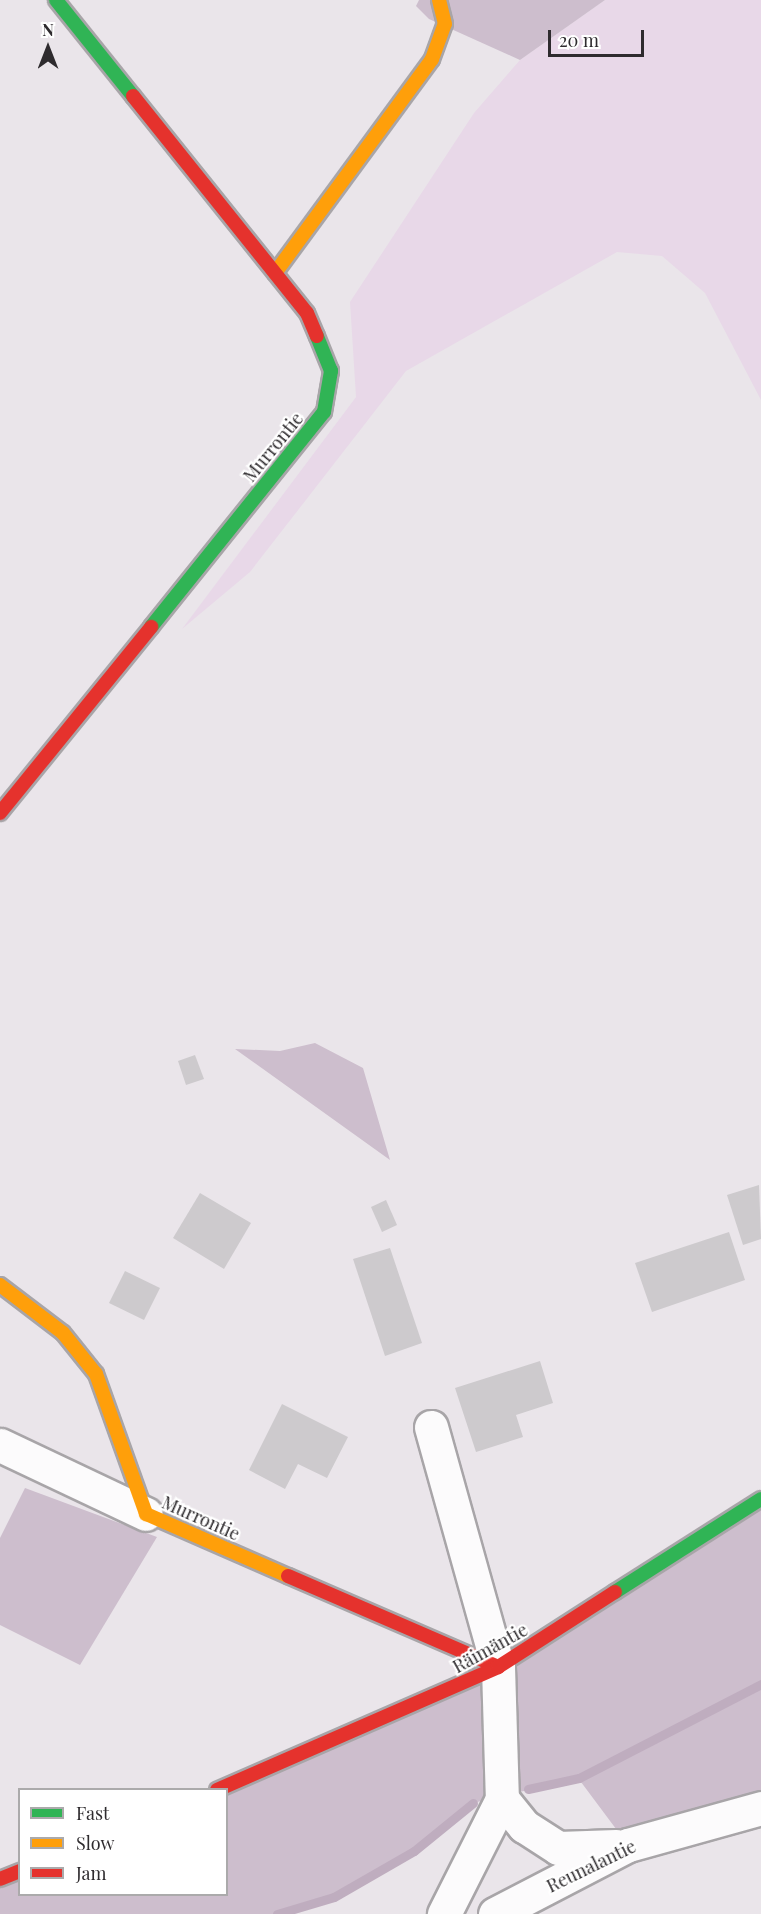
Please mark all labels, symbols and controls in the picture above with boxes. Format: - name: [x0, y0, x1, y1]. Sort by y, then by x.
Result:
- north arrow: [18, 18, 78, 78]
- scale bar: [551, 18, 647, 56]
- text: N: [42, 19, 54, 40]
- text: 20 m: [559, 28, 599, 52]
- street label: Murrontie: [239, 408, 307, 486]
- street label: Murrontie: [159, 1491, 243, 1545]
- street label: Räimäntie: [449, 1619, 531, 1677]
- legend: [18, 1788, 228, 1896]
- text: Fast: [76, 1801, 109, 1825]
- text: Slow: [76, 1831, 114, 1855]
- street label: Reunalantie: [543, 1835, 639, 1897]
- text: Jam: [76, 1861, 106, 1885]

